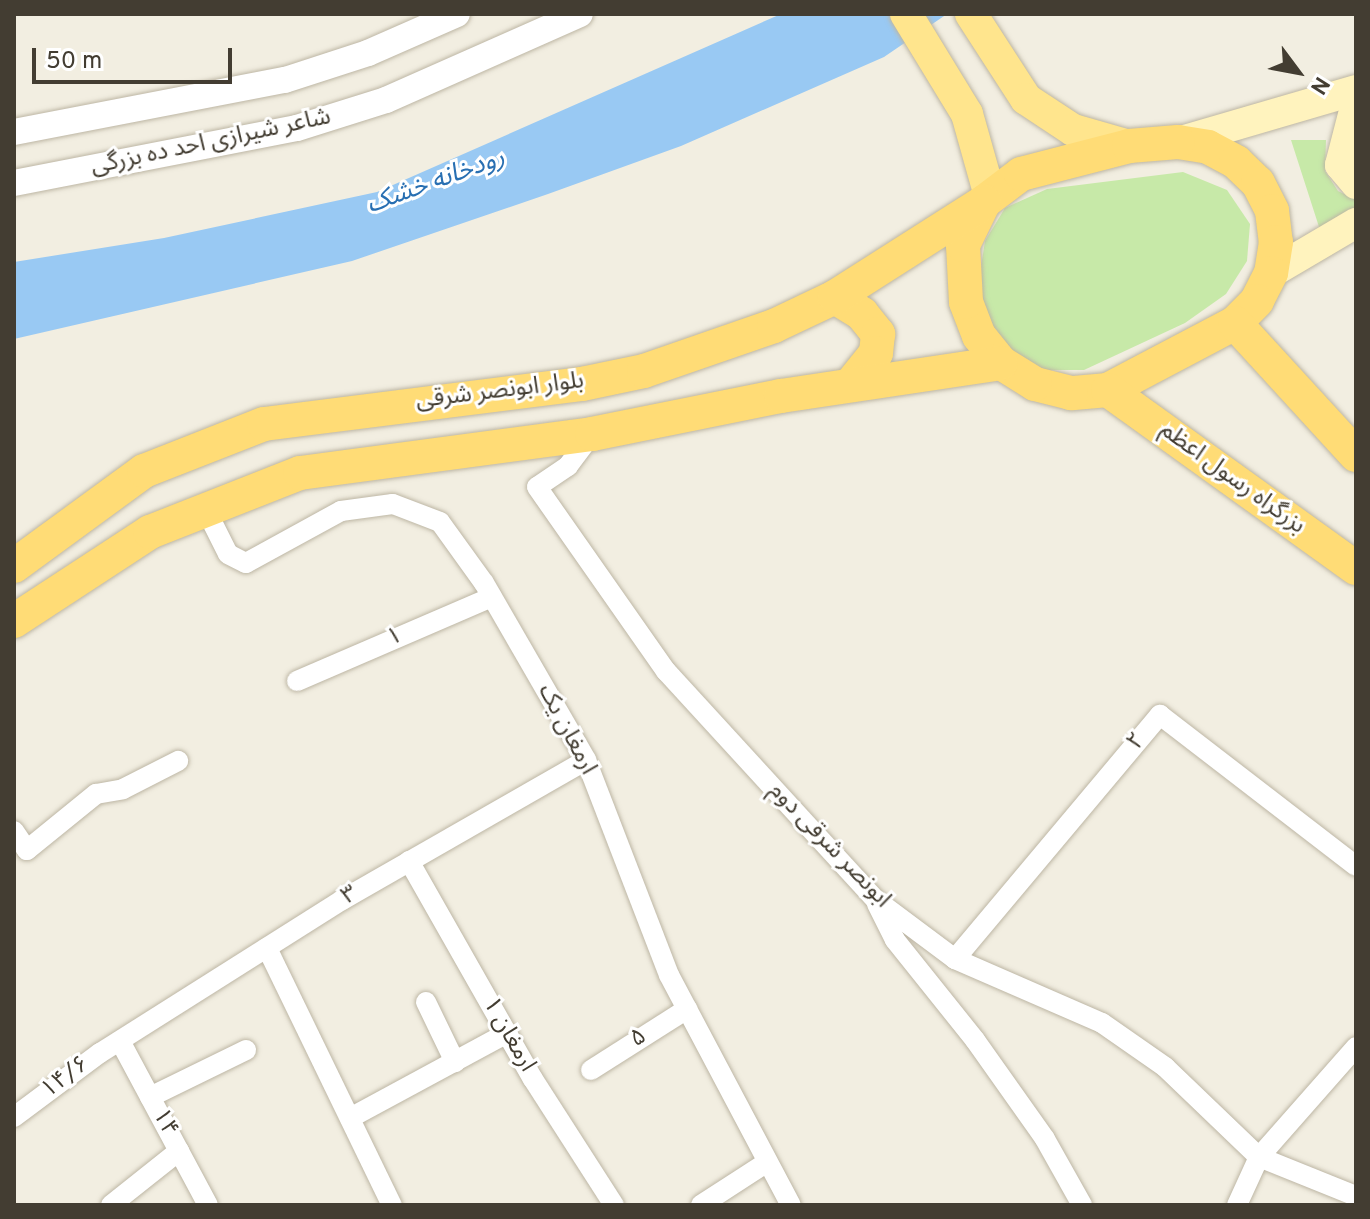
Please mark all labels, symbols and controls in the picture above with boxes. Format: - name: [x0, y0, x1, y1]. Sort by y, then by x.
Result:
- scale bar: [36, 32, 236, 82]
- north arrow: [1258, 32, 1338, 112]
- text: 50 m: [46, 47, 102, 77]
- text: N: [1303, 71, 1334, 99]
- street label: شاعر شیرازی احد ده بزرگی: [88, 103, 334, 183]
- water label: رودخانه خشک: [363, 143, 509, 221]
- street label: بلوار ابونصر شرقی: [414, 367, 586, 417]
- street label: بزرگراه رسول اعظم: [1154, 417, 1310, 541]
- street label: ۱: [383, 622, 407, 654]
- street label: ارمغان یک: [530, 680, 602, 780]
- street label: ۲: [1122, 727, 1152, 757]
- street label: ابونصر شرقی دوم: [762, 777, 896, 915]
- street label: ۳: [337, 880, 363, 912]
- street label: ارمغان ۱: [475, 993, 541, 1077]
- street label: ۵: [625, 1023, 653, 1055]
- street label: ۱۴/۶: [36, 1051, 96, 1105]
- street label: ۱۴: [145, 1104, 183, 1142]

